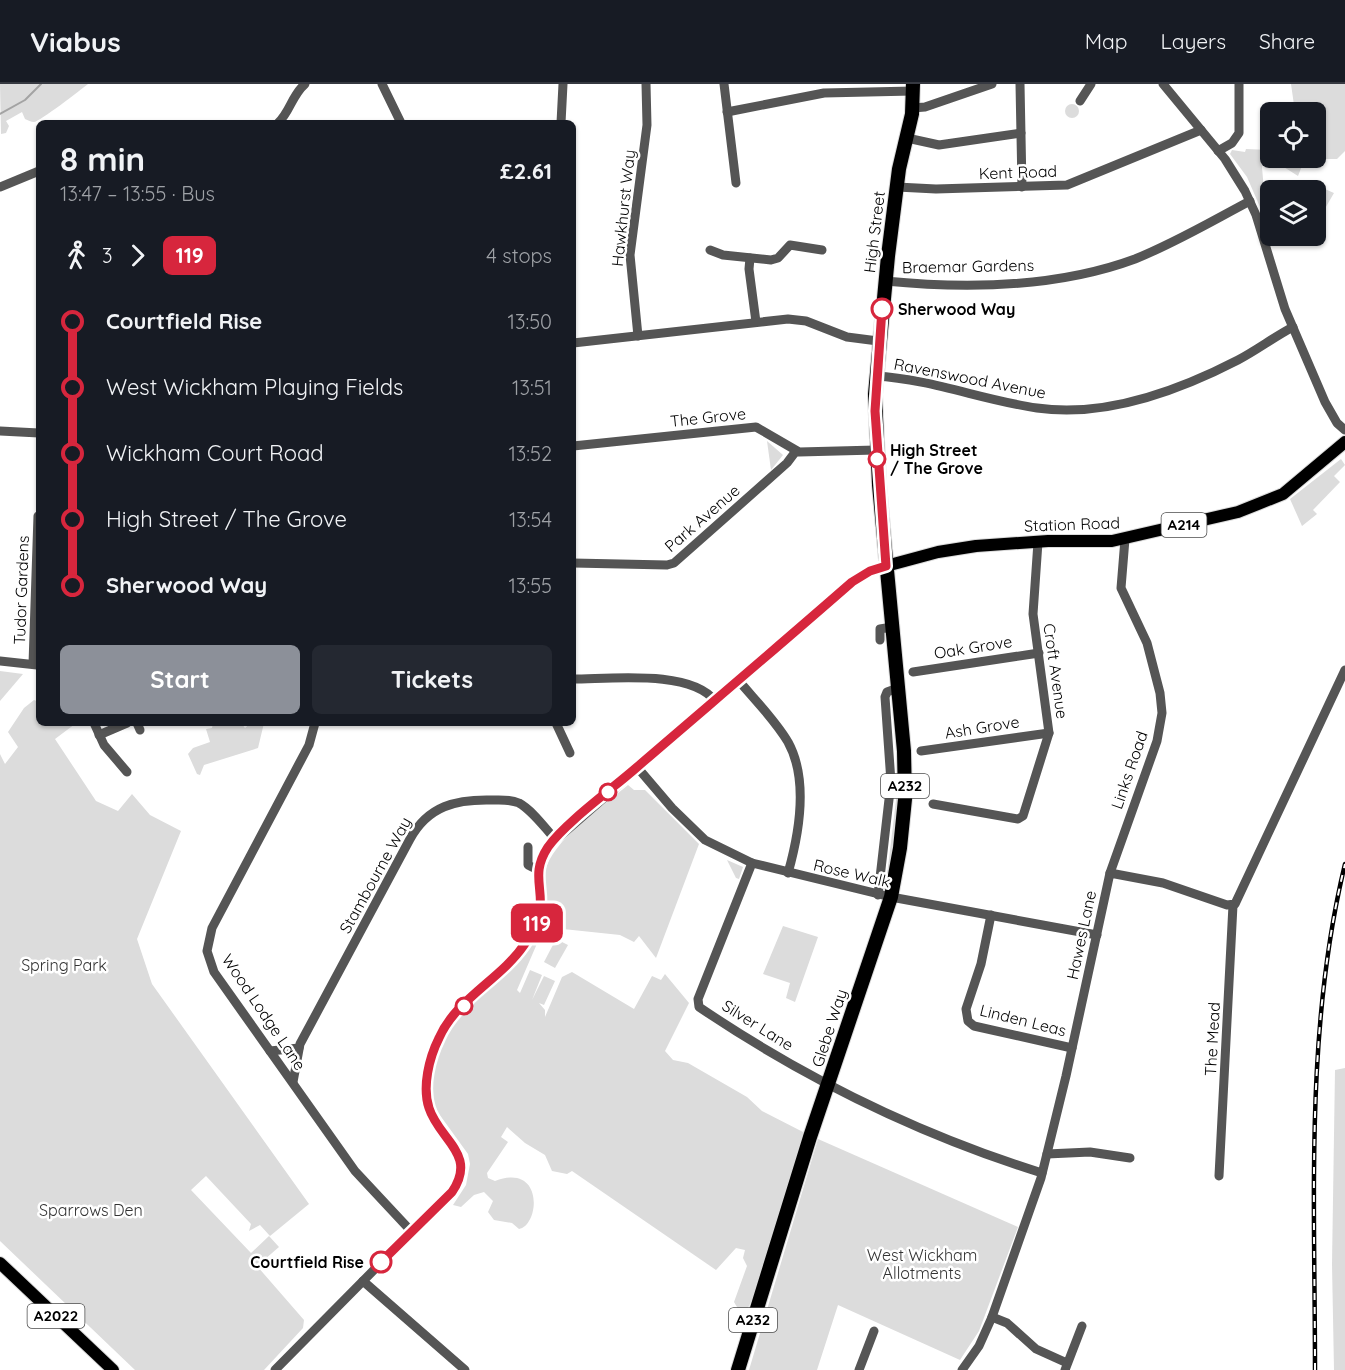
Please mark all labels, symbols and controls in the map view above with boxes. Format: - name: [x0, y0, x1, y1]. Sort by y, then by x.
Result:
- text: Viabus: [30, 24, 121, 59]
- text: Map: [1085, 28, 1128, 54]
- text: Layers: [1161, 28, 1226, 54]
- text: Share: [1259, 28, 1315, 54]
- map controls: [1260, 102, 1326, 246]
- button: locate: [1260, 102, 1326, 168]
- text: 8 min: [60, 138, 145, 179]
- street label: Hawkhurst Way: [607, 149, 639, 267]
- text: £2.61: [500, 157, 552, 185]
- street label: Kent Road: [979, 161, 1057, 183]
- button: layers: [1260, 180, 1326, 246]
- text: 13:47 – 13:55 · Bus: [60, 181, 215, 206]
- street label: High Street: [859, 190, 889, 274]
- icon: walk: [60, 239, 93, 272]
- icon: forward: [121, 239, 154, 272]
- text: 119: [175, 242, 204, 268]
- text: 3: [102, 243, 112, 268]
- text: 4 stops: [486, 243, 552, 268]
- street label: Braemar Gardens: [902, 255, 1034, 277]
- marker: Sherwood Way: [871, 298, 893, 320]
- place label: Sherwood Way: [898, 299, 1015, 319]
- text: Courtfield Rise: [106, 307, 262, 335]
- text: 13:50: [508, 309, 552, 334]
- street label: Ravenswood Avenue: [892, 353, 1048, 403]
- text: West Wickham Playing Fields: [106, 373, 403, 401]
- text: 13:51: [512, 375, 552, 400]
- street label: The Grove: [669, 403, 747, 431]
- text: Wickham Court Road: [106, 439, 324, 467]
- place label: High Street / The Grove: [890, 440, 983, 478]
- text: 13:52: [508, 441, 552, 466]
- marker: High Street / The Grove: [868, 450, 886, 468]
- street label: Park Avenue: [660, 480, 744, 556]
- text: High Street / The Grove: [106, 505, 347, 533]
- text: 13:54: [509, 507, 552, 532]
- street label: Station Road: [1024, 512, 1120, 536]
- road number: A214: [1162, 513, 1206, 537]
- street label: Tudor Gardens: [9, 535, 33, 645]
- text: Sherwood Way: [106, 571, 267, 599]
- text: 13:55: [509, 573, 552, 598]
- street label: Croft Avenue: [1039, 622, 1073, 720]
- street label: Oak Grove: [933, 631, 1013, 663]
- button: Start: [60, 645, 300, 714]
- button: Tickets: [312, 645, 552, 714]
- street label: Ash Grove: [943, 711, 1021, 743]
- street label: Links Road: [1106, 728, 1152, 812]
- road number: A232: [881, 774, 929, 798]
- unlabelled marker: [599, 783, 617, 801]
- street label: Stambourne Way: [335, 813, 415, 937]
- street label: Rose Walk: [812, 854, 892, 892]
- street label: Hawes Lane: [1062, 889, 1100, 981]
- line badge: 119: [502, 904, 572, 942]
- text: 119: [523, 910, 551, 936]
- street label: Wood Lodge Lane: [218, 950, 310, 1074]
- park label: Spring Park: [21, 955, 107, 975]
- street label: Glebe Way: [807, 986, 851, 1070]
- street label: Silver Lane: [719, 995, 797, 1055]
- unlabelled marker: [455, 997, 473, 1015]
- street label: Linden Leas: [978, 1000, 1068, 1040]
- street label: The Mead: [1200, 1002, 1224, 1076]
- park label: Sparrows Den: [39, 1200, 143, 1220]
- park label: West Wickham Allotments: [867, 1245, 977, 1283]
- marker: Courtfield Rise: [370, 1251, 392, 1273]
- place label: Courtfield Rise: [250, 1252, 364, 1272]
- road number: A2022: [28, 1304, 84, 1328]
- road number: A232: [729, 1308, 777, 1332]

